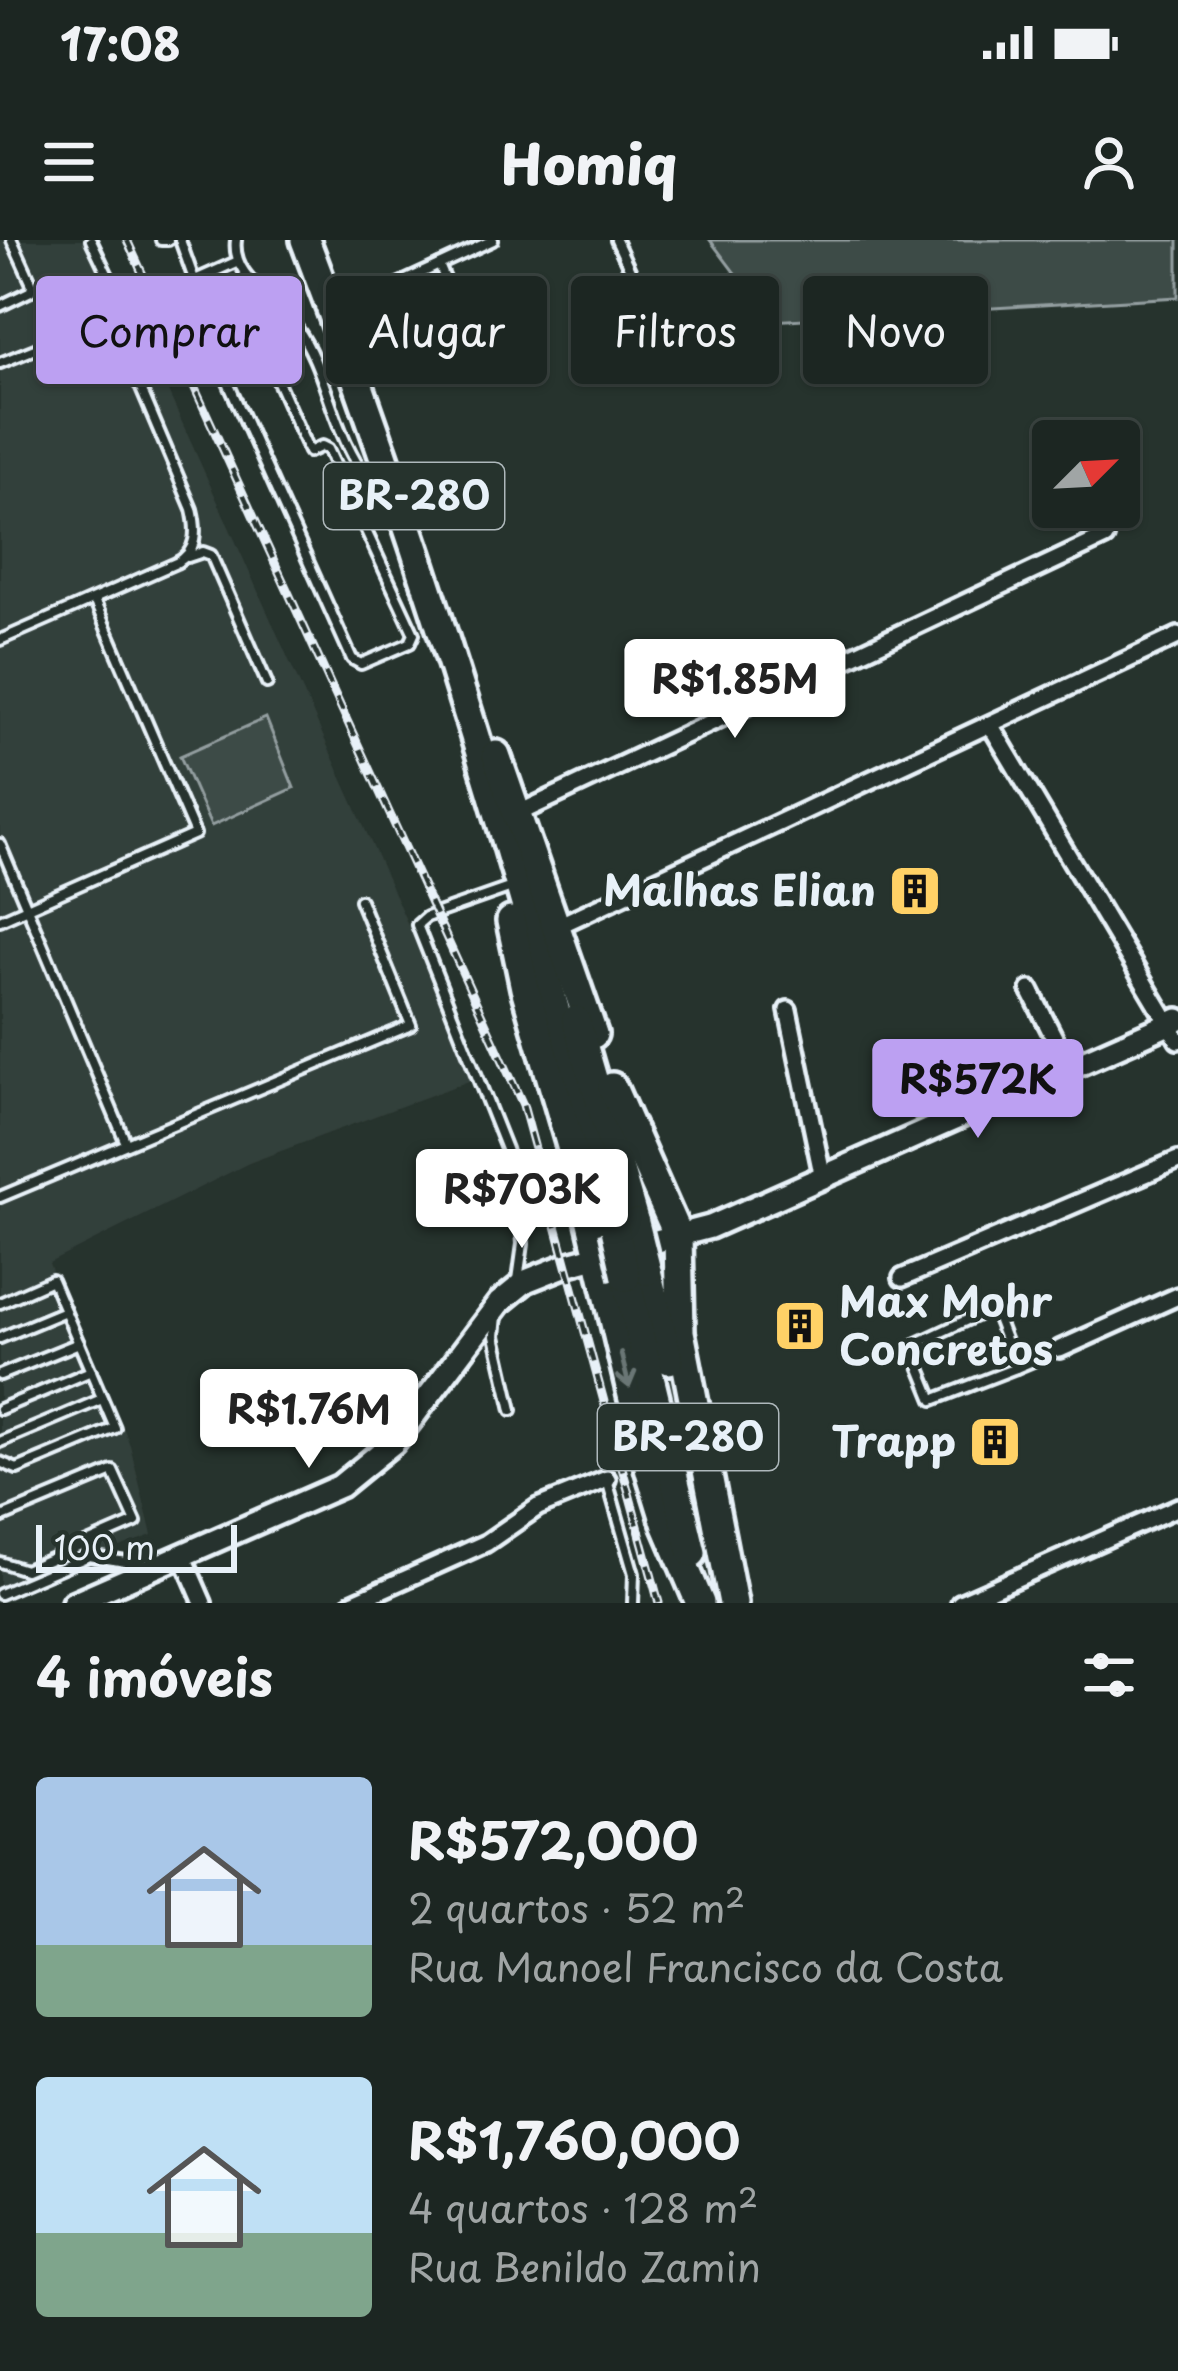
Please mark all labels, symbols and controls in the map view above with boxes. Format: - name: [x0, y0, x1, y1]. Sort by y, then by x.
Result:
- text: 17:08: [60, 8, 181, 76]
- text: Homiq: [501, 122, 677, 203]
- icon: menu: [36, 129, 102, 195]
- icon: person: [1076, 129, 1142, 195]
- chip: Comprar: [36, 276, 302, 384]
- chip: Alugar: [326, 276, 547, 384]
- chip: Filtros: [571, 276, 779, 384]
- chip: Novo: [803, 276, 988, 384]
- north arrow: [1032, 420, 1140, 528]
- map controls: [1032, 420, 1140, 528]
- road number: BR-280: [324, 463, 504, 529]
- pin: R$1.85M: [624, 639, 846, 741]
- text: R$1.85M: [651, 648, 819, 707]
- place label: Malhas Elian: [603, 857, 876, 920]
- building icon: Malhas Elian: [887, 863, 943, 919]
- pin: R$572K: [880, 1039, 1076, 1141]
- text: R$572K: [899, 1048, 1057, 1107]
- pin: R$703K: [424, 1149, 620, 1251]
- text: R$703K: [443, 1158, 601, 1217]
- place label: Max Mohr Concretos: [839, 1268, 1053, 1379]
- building icon: Max Mohr Concretos: [772, 1298, 828, 1354]
- one-way arrow: [615, 1350, 637, 1388]
- pin: R$1.76M: [198, 1369, 420, 1471]
- text: R$1.76M: [227, 1378, 391, 1437]
- road number: BR-280: [598, 1404, 778, 1470]
- place label: Trapp: [831, 1408, 956, 1471]
- building icon: Trapp: [967, 1414, 1023, 1470]
- scale bar: [36, 1519, 237, 1572]
- text: 100 m: [54, 1521, 155, 1571]
- text: 4 imóveis: [36, 1637, 273, 1714]
- icon: filters: [1076, 1642, 1142, 1708]
- text: R$572,000: [408, 1800, 698, 1877]
- icon: home: [132, 1825, 276, 1969]
- text: 2 quartos · 52 m²: [408, 1877, 745, 1936]
- text: Rua Manoel Francisco da Costa: [408, 1936, 1003, 1995]
- text: R$1,760,000: [408, 2100, 740, 2177]
- icon: home: [132, 2125, 276, 2269]
- text: 4 quartos · 128 m²: [408, 2177, 758, 2236]
- text: Rua Benildo Zamin: [408, 2236, 761, 2295]

